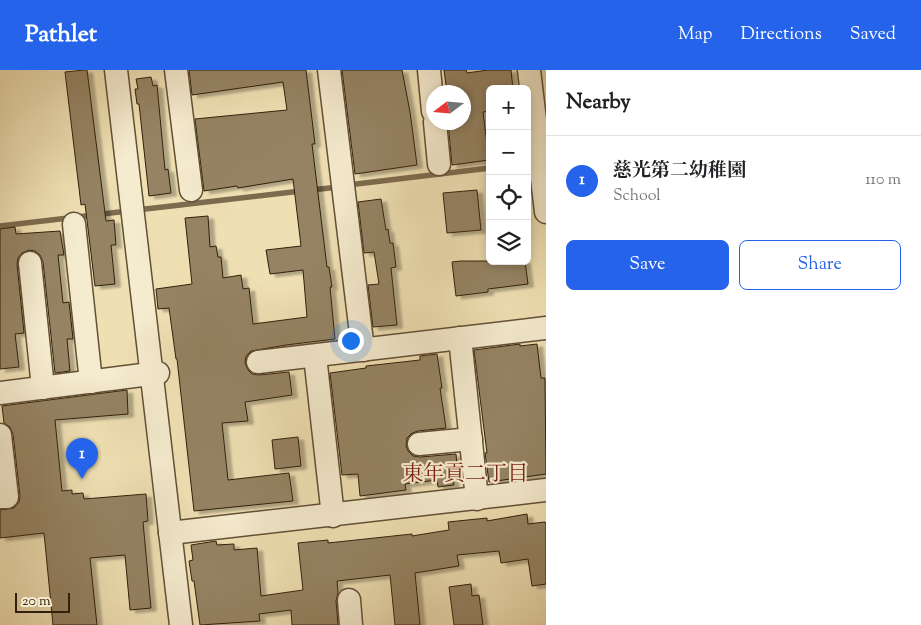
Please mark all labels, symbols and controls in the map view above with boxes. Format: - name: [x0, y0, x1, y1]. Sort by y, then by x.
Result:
- text: Pathlet: [25, 18, 97, 52]
- text: Map: [678, 22, 713, 48]
- text: Directions: [741, 22, 822, 48]
- text: Saved: [850, 22, 896, 48]
- north arrow: [426, 85, 471, 130]
- map controls: [486, 85, 531, 265]
- button: +: [486, 85, 531, 130]
- text: Nearby: [566, 88, 631, 118]
- button: −: [486, 130, 531, 175]
- text: 慈光第二幼稚園: [613, 158, 746, 185]
- text: 1: [579, 169, 585, 192]
- text: 110 m: [865, 169, 901, 192]
- button: locate: [486, 175, 531, 220]
- text: School: [613, 185, 661, 208]
- button: layers: [486, 220, 531, 265]
- button: Save: [566, 240, 729, 290]
- button: Share: [739, 240, 901, 290]
- your location: [338, 328, 364, 354]
- pin: 1: [66, 438, 98, 479]
- district label: 東年貢二丁目: [402, 460, 528, 490]
- scale bar: [15, 590, 70, 613]
- text: 20 m: [22, 592, 51, 612]

